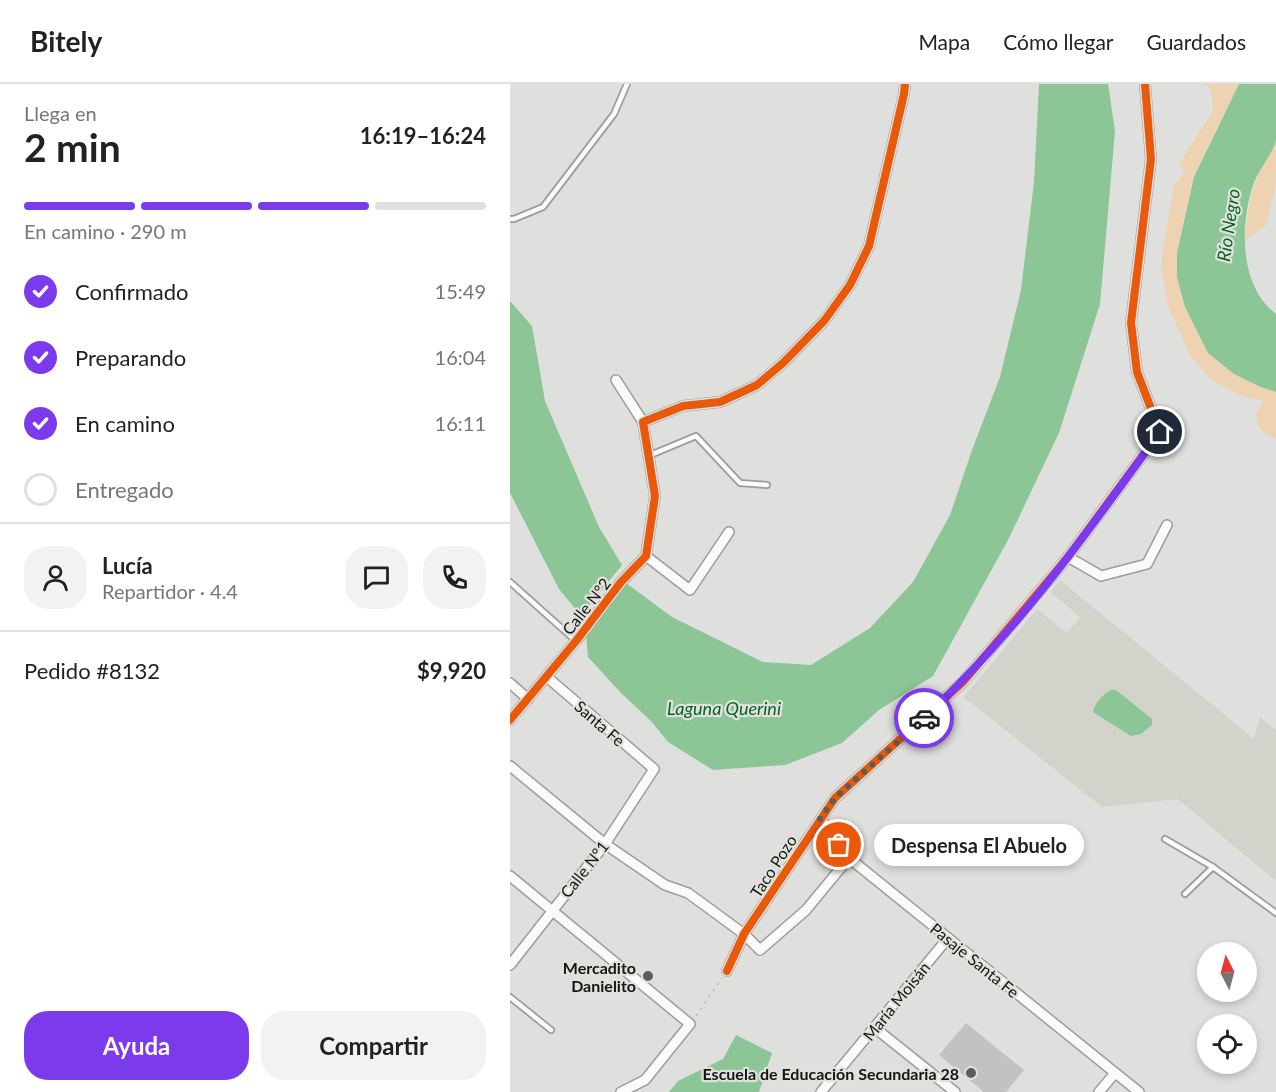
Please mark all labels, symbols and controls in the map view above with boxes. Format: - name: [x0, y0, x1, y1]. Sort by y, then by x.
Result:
- text: Bitely: [30, 24, 102, 58]
- text: Mapa: [918, 29, 970, 54]
- text: Cómo llegar: [1003, 29, 1114, 54]
- text: Guardados: [1147, 29, 1246, 54]
- text: Llega en: [24, 101, 97, 125]
- text: 16:19–16:24: [360, 122, 486, 149]
- text: 2 min: [24, 124, 121, 170]
- water label: Río Negro: [1212, 187, 1244, 263]
- text: En camino · 290 m: [24, 219, 187, 243]
- icon: check: [24, 275, 57, 308]
- text: Confirmado: [75, 278, 188, 305]
- text: 15:49: [435, 279, 486, 303]
- icon: check: [24, 341, 57, 374]
- text: Preparando: [75, 344, 186, 371]
- text: 16:04: [435, 345, 486, 369]
- pin: [1134, 406, 1185, 457]
- icon: check: [24, 407, 57, 440]
- text: En camino: [75, 410, 175, 437]
- text: 16:11: [435, 411, 486, 435]
- icon: home: [1143, 415, 1176, 448]
- text: Entregado: [75, 476, 174, 503]
- button: person: [24, 546, 87, 609]
- button: chat: [345, 546, 408, 609]
- button: phone: [423, 546, 486, 609]
- text: Lucía: [102, 552, 153, 579]
- street label: Calle N°2: [558, 574, 614, 638]
- text: Repartidor · 4.4: [102, 579, 238, 603]
- text: Pedido #8132: [24, 657, 160, 684]
- text: $9,920: [417, 657, 486, 684]
- courier: [894, 688, 954, 748]
- street label: Santa Fe: [571, 696, 629, 750]
- water label: Laguna Querini: [667, 697, 781, 719]
- icon: car: [908, 702, 941, 735]
- pin: [813, 819, 864, 870]
- callout: Despensa El Abuelo: [875, 824, 1085, 866]
- icon: bag: [822, 828, 855, 861]
- street label: Taco Pozo: [746, 831, 800, 901]
- text: Despensa El Abuelo: [891, 833, 1067, 857]
- street label: Calle N°1: [556, 837, 612, 901]
- street label: Pasaje Santa Fe: [927, 918, 1023, 1002]
- north arrow: [1197, 942, 1257, 1002]
- map controls: [1197, 942, 1257, 1074]
- place label: Mercadito Danielito: [563, 958, 636, 995]
- street label: María Moisán: [859, 958, 933, 1044]
- marker: Mercadito Danielito: [641, 969, 655, 983]
- button: Ayuda: [24, 1011, 249, 1080]
- button: Compartir: [261, 1011, 486, 1080]
- button: locate: [1197, 1014, 1257, 1074]
- place label: Escuela de Educación Secundaria 28: [703, 1064, 959, 1083]
- marker: Escuela de Educación Secundaria 28: [964, 1066, 978, 1080]

